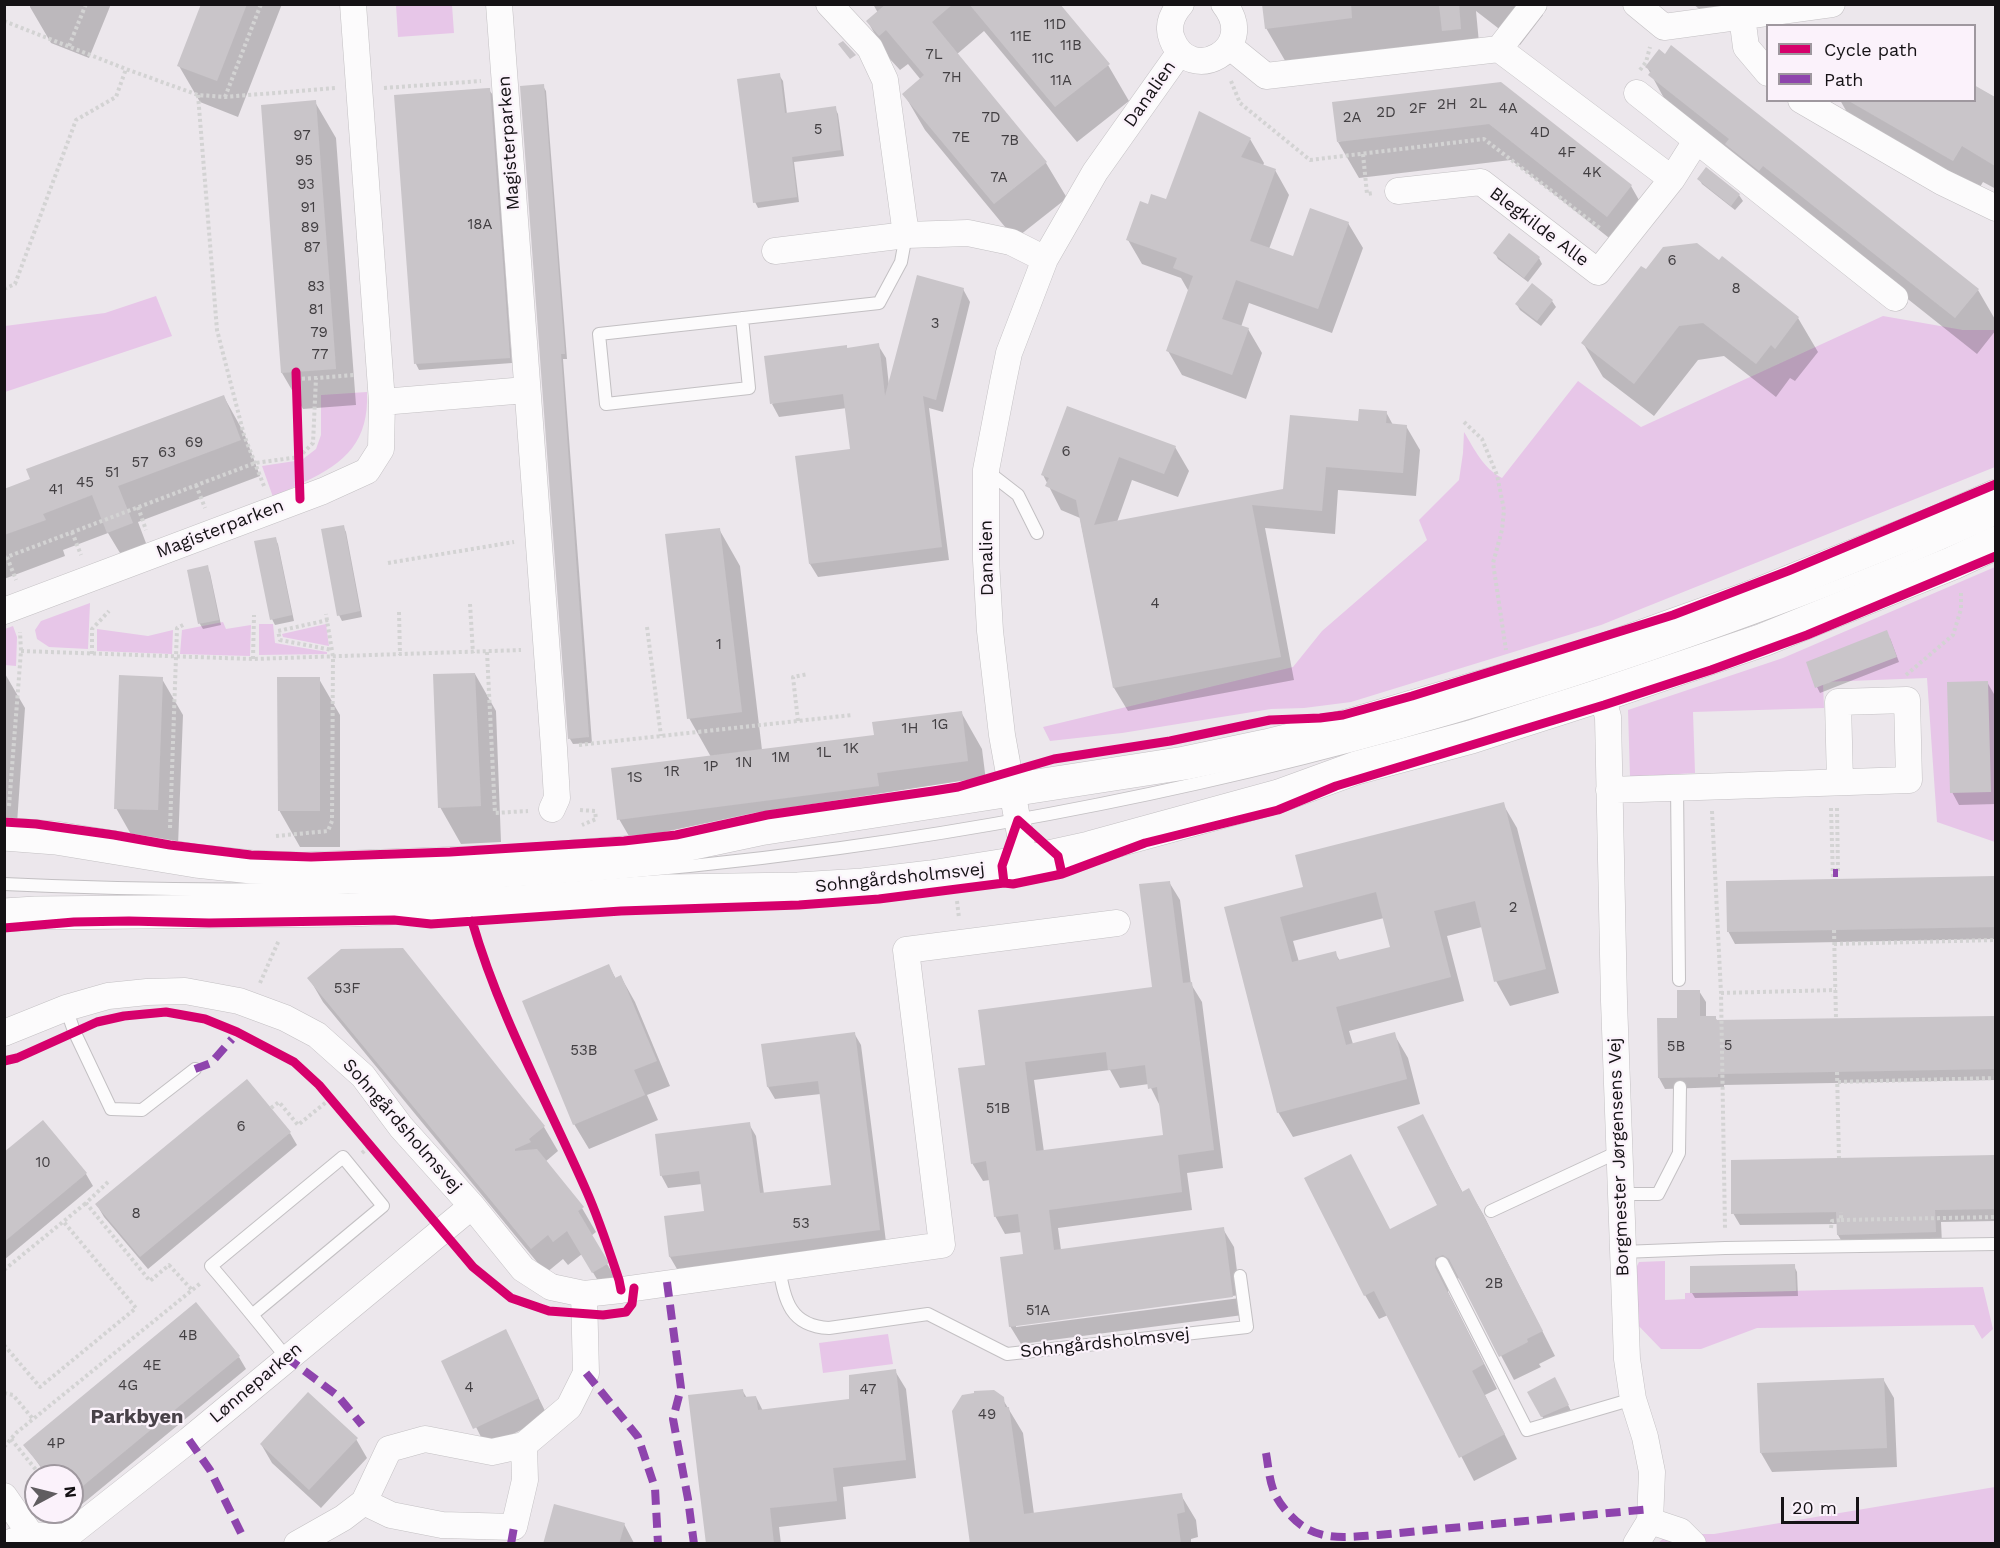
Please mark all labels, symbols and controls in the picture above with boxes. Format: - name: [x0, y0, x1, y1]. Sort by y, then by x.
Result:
- house number: 11D: [1044, 16, 1066, 34]
- legend: [1766, 24, 1976, 102]
- house number: 11E: [1010, 28, 1032, 46]
- house number: 11B: [1060, 37, 1082, 55]
- text: Cycle path: [1824, 39, 1918, 60]
- house number: 7L: [925, 46, 943, 64]
- house number: 11C: [1032, 50, 1054, 68]
- street label: Danalien: [1119, 57, 1181, 131]
- house number: 7H: [942, 69, 962, 87]
- text: Path: [1824, 69, 1864, 90]
- house number: 11A: [1050, 72, 1072, 90]
- street label: Magisterparken: [494, 75, 524, 211]
- house number: 2L: [1469, 95, 1487, 113]
- house number: 2H: [1437, 96, 1457, 114]
- house number: 2F: [1409, 100, 1427, 118]
- house number: 4A: [1498, 100, 1518, 118]
- house number: 2D: [1376, 104, 1396, 122]
- house number: 7D: [981, 109, 1001, 127]
- house number: 2A: [1343, 109, 1361, 127]
- house number: 5: [814, 121, 822, 139]
- house number: 4D: [1530, 124, 1550, 142]
- house number: 97: [293, 127, 311, 145]
- house number: 7E: [952, 129, 970, 147]
- house number: 7B: [1001, 132, 1019, 150]
- house number: 4F: [1558, 144, 1576, 162]
- house number: 95: [295, 152, 313, 170]
- house number: 4K: [1582, 164, 1602, 182]
- house number: 7A: [990, 169, 1008, 187]
- house number: 93: [297, 176, 315, 194]
- street label: Blegkilde Alle: [1485, 183, 1593, 271]
- house number: 91: [300, 199, 316, 217]
- house number: 18A: [468, 216, 492, 234]
- house number: 89: [301, 219, 319, 237]
- house number: 87: [303, 239, 321, 257]
- house number: 6: [1667, 252, 1677, 270]
- house number: 83: [307, 278, 325, 296]
- house number: 8: [1731, 280, 1741, 298]
- house number: 81: [308, 301, 324, 319]
- house number: 3: [931, 315, 939, 333]
- house number: 79: [310, 324, 328, 342]
- house number: 77: [312, 346, 328, 364]
- house number: 69: [185, 434, 203, 452]
- house number: 6: [1061, 443, 1071, 461]
- house number: 63: [158, 444, 176, 462]
- house number: 57: [131, 454, 149, 472]
- house number: 51: [105, 464, 119, 482]
- house number: 45: [76, 474, 94, 492]
- house number: 41: [49, 481, 63, 499]
- street label: Magisterparken: [153, 495, 287, 563]
- street label: Danalien: [976, 520, 998, 596]
- house number: 4: [1150, 595, 1160, 613]
- house number: 1: [716, 636, 722, 654]
- house number: 1G: [932, 716, 948, 734]
- house number: 1H: [902, 720, 918, 738]
- house number: 1K: [843, 740, 859, 758]
- house number: 1L: [817, 744, 831, 762]
- house number: 1M: [772, 749, 790, 767]
- house number: 1N: [736, 754, 752, 772]
- house number: 1P: [704, 758, 718, 776]
- house number: 1R: [664, 763, 680, 781]
- house number: 1S: [627, 769, 643, 787]
- street label: Sohngårdsholmsvej: [814, 858, 986, 898]
- house number: 2: [1509, 899, 1517, 917]
- house number: 53F: [334, 980, 360, 998]
- street label: Borgmester Jørgensens Vej: [1604, 1037, 1634, 1277]
- house number: 5: [1724, 1037, 1732, 1055]
- house number: 5B: [1667, 1038, 1685, 1056]
- house number: 53B: [570, 1042, 598, 1060]
- street label: Sohngårdsholmsvej: [338, 1055, 466, 1197]
- house number: 51B: [986, 1100, 1010, 1118]
- house number: 6: [236, 1118, 246, 1136]
- house number: 10: [35, 1154, 51, 1172]
- house number: 8: [131, 1205, 141, 1223]
- house number: 53: [792, 1215, 810, 1233]
- house number: 2B: [1485, 1275, 1503, 1293]
- house number: 51A: [1026, 1302, 1050, 1320]
- street label: Sohngårdsholmsvej: [1019, 1323, 1191, 1363]
- house number: 4B: [179, 1327, 197, 1345]
- street label: Lønneparken: [205, 1338, 307, 1428]
- house number: 4E: [143, 1357, 161, 1375]
- house number: 4G: [118, 1377, 138, 1395]
- house number: 4: [464, 1379, 474, 1397]
- house number: 47: [860, 1381, 876, 1399]
- district label: Parkbyen: [90, 1405, 184, 1429]
- house number: 49: [978, 1406, 996, 1424]
- house number: 4P: [47, 1435, 65, 1453]
- north arrow: [24, 1464, 84, 1524]
- text: N: [60, 1485, 81, 1499]
- scale bar: [1784, 1485, 1862, 1523]
- text: 20 m: [1792, 1497, 1837, 1518]

